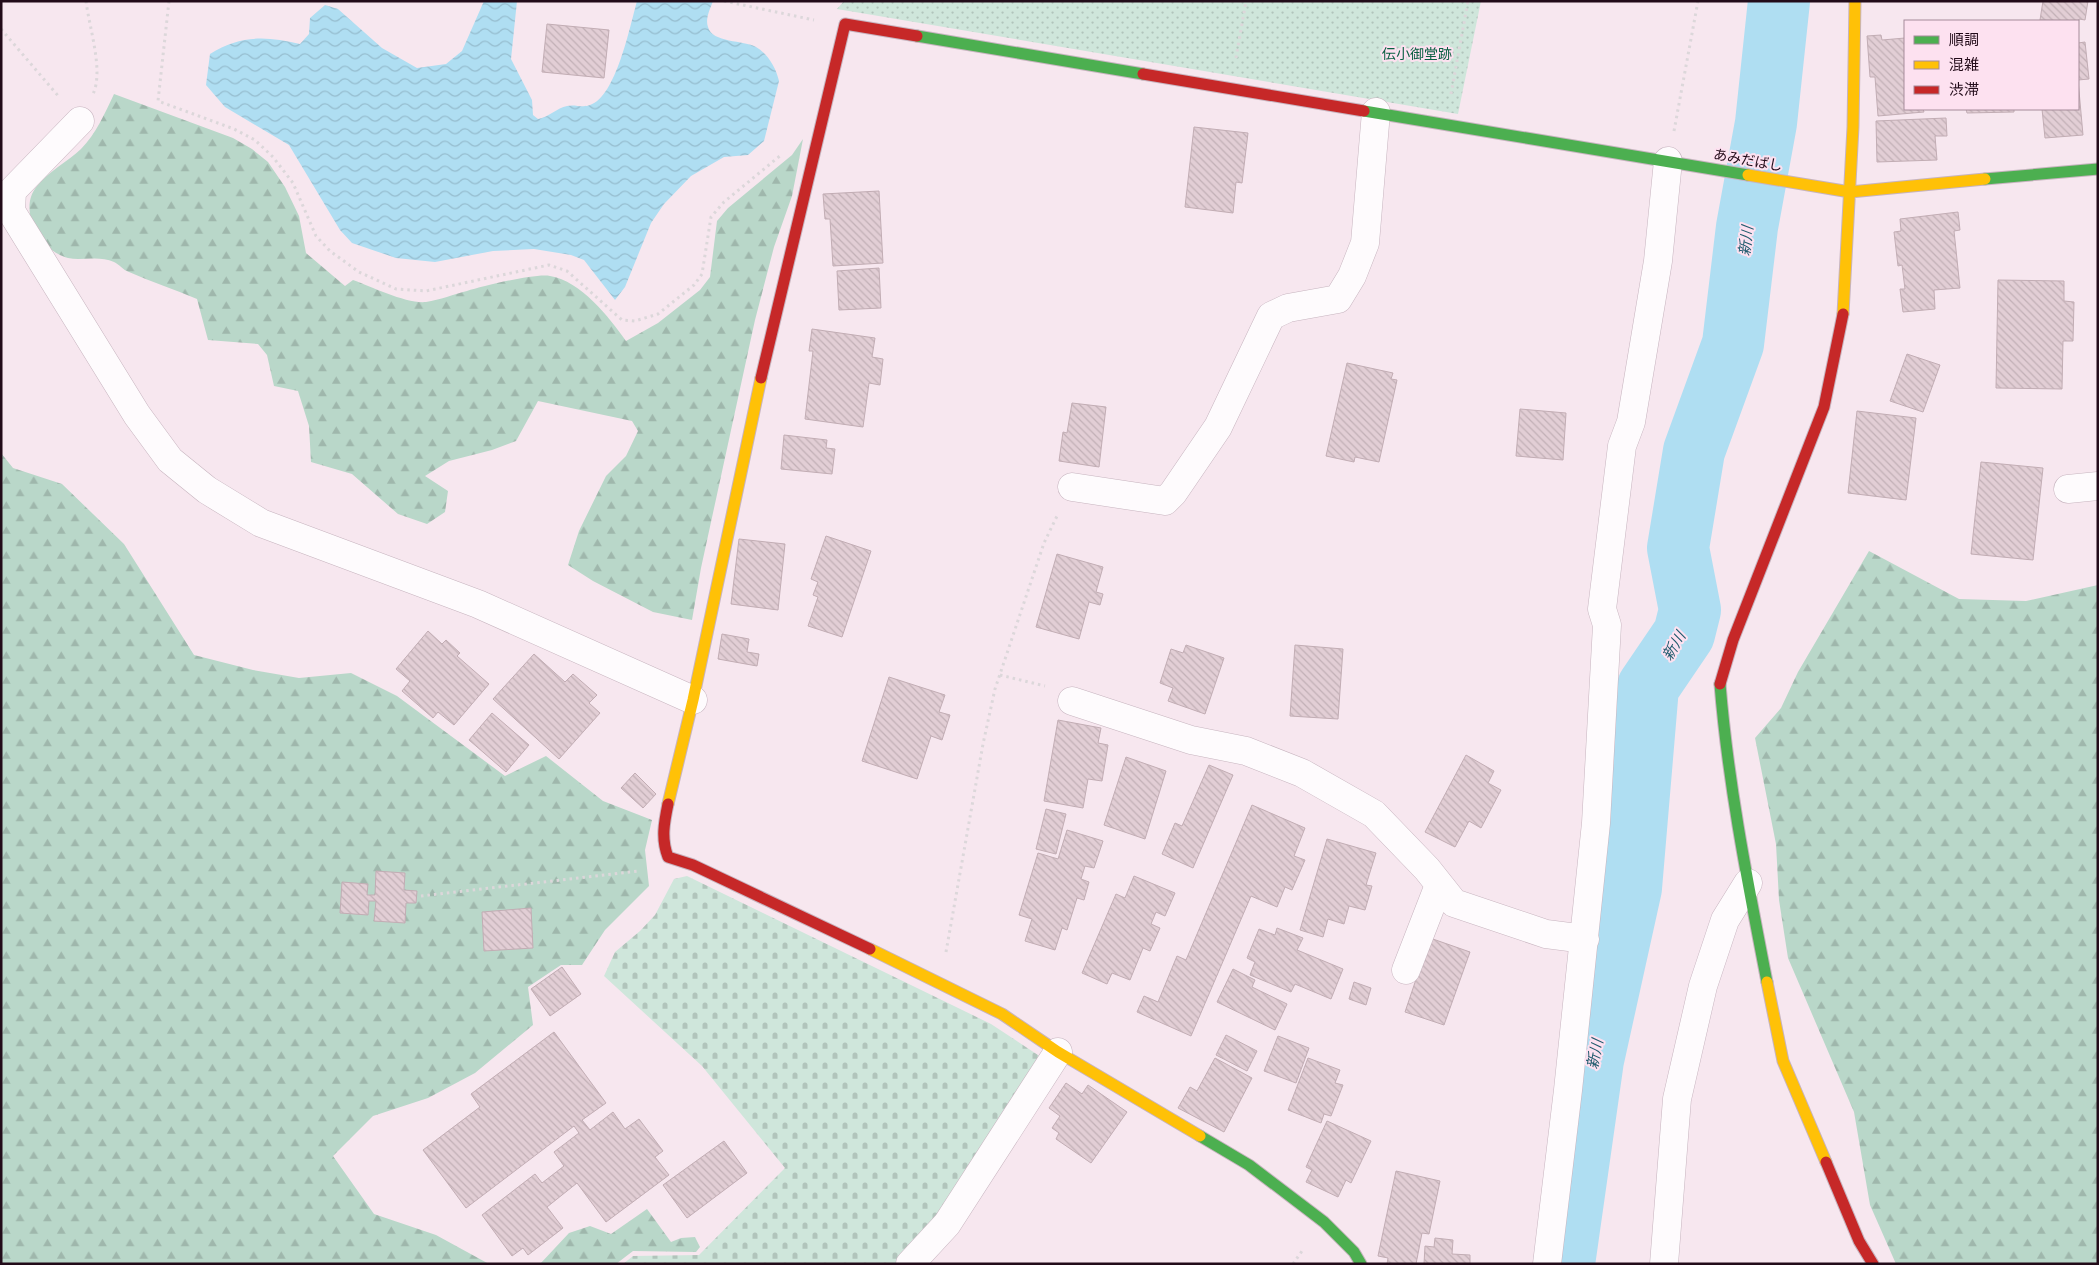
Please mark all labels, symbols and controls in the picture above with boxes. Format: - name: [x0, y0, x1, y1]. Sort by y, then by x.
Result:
- legend: [1904, 20, 2079, 110]
- text: 順調: [1949, 31, 1979, 49]
- park label: 伝小御堂跡: [1382, 46, 1452, 63]
- text: 混雑: [1949, 56, 1979, 74]
- text: 渋滞: [1949, 81, 1979, 99]
- street label: あみだばし: [1712, 146, 1784, 175]
- water label: 新川: [1735, 223, 1757, 257]
- water label: 新川: [1659, 627, 1690, 663]
- water label: 新川: [1583, 1036, 1607, 1070]

